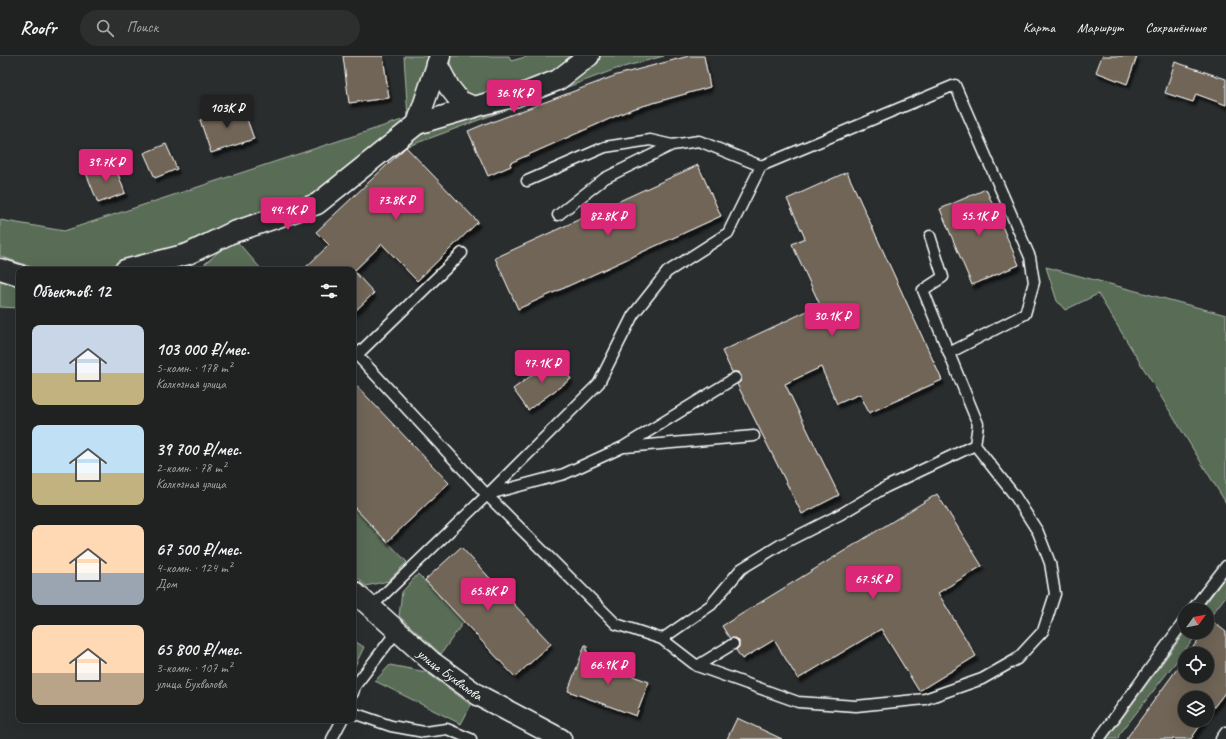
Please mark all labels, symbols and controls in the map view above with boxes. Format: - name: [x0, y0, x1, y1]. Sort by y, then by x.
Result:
- search box: [80, 10, 360, 46]
- text: Roofr: [20, 16, 56, 40]
- icon: search: [94, 17, 116, 39]
- text: Поиск: [126, 18, 158, 37]
- text: Карта: [1023, 19, 1055, 36]
- text: Маршрут: [1077, 19, 1123, 36]
- text: Сохранённые: [1145, 19, 1206, 36]
- pin: 36.9K ₽: [477, 80, 551, 114]
- text: 36.9K ₽: [496, 85, 532, 101]
- pin: 103K ₽: [194, 95, 260, 129]
- text: 103K ₽: [210, 100, 244, 116]
- pin: 39.7K ₽: [69, 149, 143, 183]
- text: 39.7K ₽: [88, 154, 124, 170]
- pin: 73.8K ₽: [359, 187, 433, 221]
- text: 73.8K ₽: [378, 192, 414, 208]
- pin: 44.1K ₽: [251, 197, 325, 231]
- text: 44.1K ₽: [270, 202, 306, 218]
- pin: 82.8K ₽: [571, 203, 645, 237]
- pin: 55.1K ₽: [942, 203, 1016, 237]
- text: 82.8K ₽: [590, 208, 626, 224]
- text: 55.1K ₽: [961, 208, 997, 224]
- icon: filters: [318, 280, 340, 302]
- text: Объектов: 12: [32, 281, 111, 302]
- pin: 30.1K ₽: [795, 303, 869, 337]
- text: 30.1K ₽: [814, 308, 850, 324]
- text: 103 000 ₽/мес.: [156, 339, 249, 360]
- icon: home: [64, 341, 112, 389]
- pin: 47.1K ₽: [505, 350, 579, 384]
- text: 47.1K ₽: [524, 355, 560, 371]
- text: 5-комн. · 178 m²: [156, 360, 232, 376]
- text: Колхозная улица: [156, 376, 226, 392]
- text: 39 700 ₽/мес.: [156, 439, 241, 460]
- icon: home: [64, 441, 112, 489]
- text: 2-комн. · 78 m²: [156, 460, 226, 476]
- text: Колхозная улица: [156, 476, 226, 492]
- text: 67 500 ₽/мес.: [156, 539, 242, 560]
- icon: home: [64, 541, 112, 589]
- text: 4-комн. · 124 m²: [156, 560, 232, 576]
- pin: 67.5K ₽: [836, 566, 910, 600]
- text: 67.5K ₽: [855, 571, 891, 587]
- text: Дом: [156, 576, 177, 592]
- pin: 65.8K ₽: [451, 578, 525, 612]
- text: 65.8K ₽: [470, 583, 506, 599]
- north arrow: [1178, 603, 1214, 639]
- map controls: [1178, 603, 1214, 727]
- text: 65 800 ₽/мес.: [156, 639, 242, 660]
- icon: home: [64, 641, 112, 689]
- street label: улица Бухвалова: [413, 644, 486, 704]
- button: locate: [1178, 647, 1214, 683]
- pin: 66.9K ₽: [571, 652, 645, 686]
- text: 66.9K ₽: [590, 657, 627, 673]
- text: 3-комн. · 107 m²: [156, 660, 232, 676]
- text: улица Бухвалова: [156, 676, 227, 692]
- button: layers: [1178, 691, 1214, 727]

